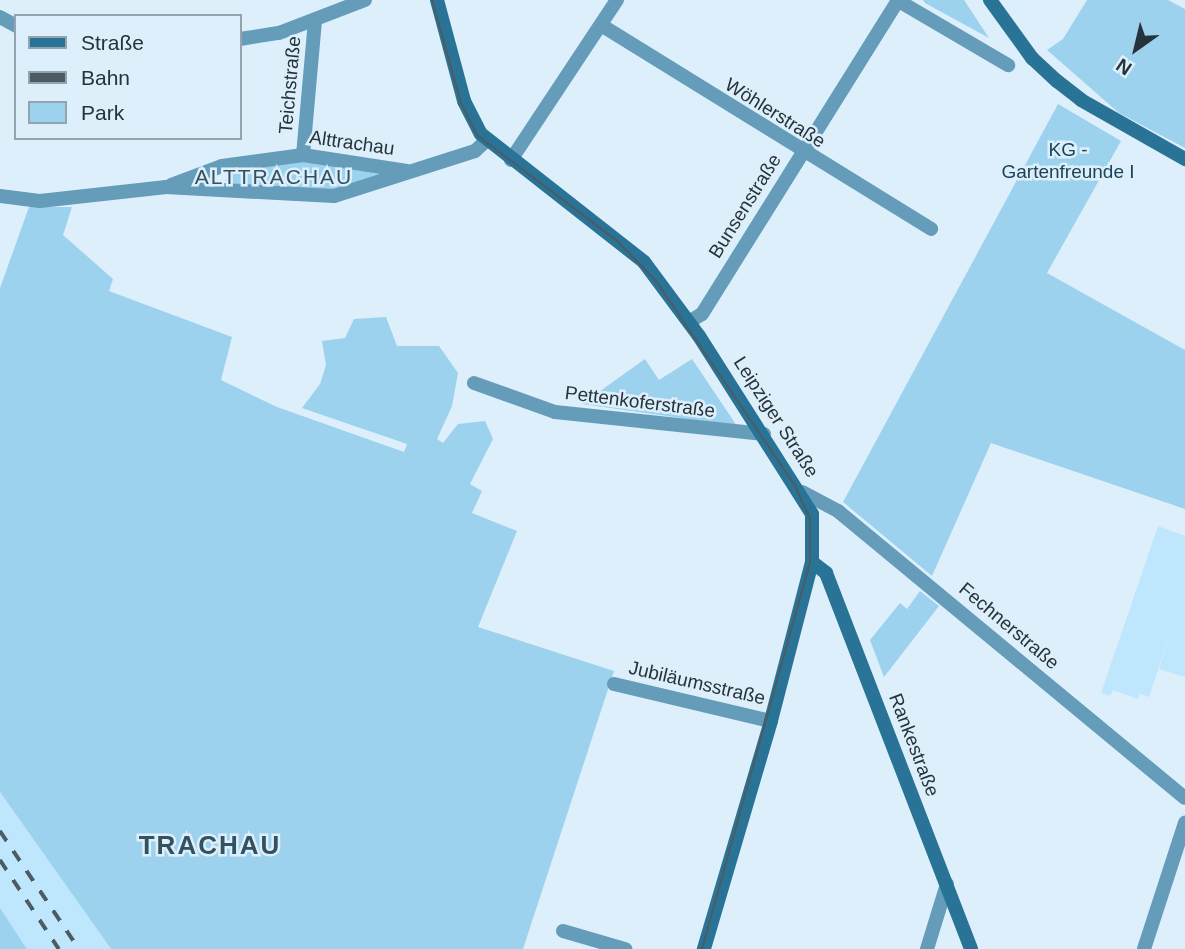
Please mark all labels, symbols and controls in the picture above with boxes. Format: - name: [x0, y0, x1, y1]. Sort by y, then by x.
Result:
- legend: [14, 14, 242, 140]
- north arrow: [1101, 14, 1171, 84]
- text: Straße: [81, 31, 144, 54]
- street label: Teichstraße: [274, 35, 306, 135]
- text: N: [1112, 54, 1136, 79]
- text: Bahn: [81, 66, 130, 89]
- street label: Wöhlerstraße: [721, 73, 829, 153]
- text: Park: [81, 101, 124, 124]
- street label: Alttrachau: [308, 126, 396, 160]
- park label: KG - Gartenfreunde I: [1001, 139, 1135, 183]
- street label: Bunsenstraße: [704, 150, 786, 262]
- district label: ALTTRACHAU: [196, 164, 352, 190]
- street label: Leipziger Straße: [728, 352, 824, 482]
- street label: Pettenkoferstraße: [564, 381, 716, 423]
- street label: Fechnerstraße: [954, 578, 1064, 674]
- street label: Jubiläumsstraße: [627, 656, 767, 710]
- street label: Rankestraße: [884, 690, 944, 800]
- district label: TRACHAU: [140, 830, 280, 862]

